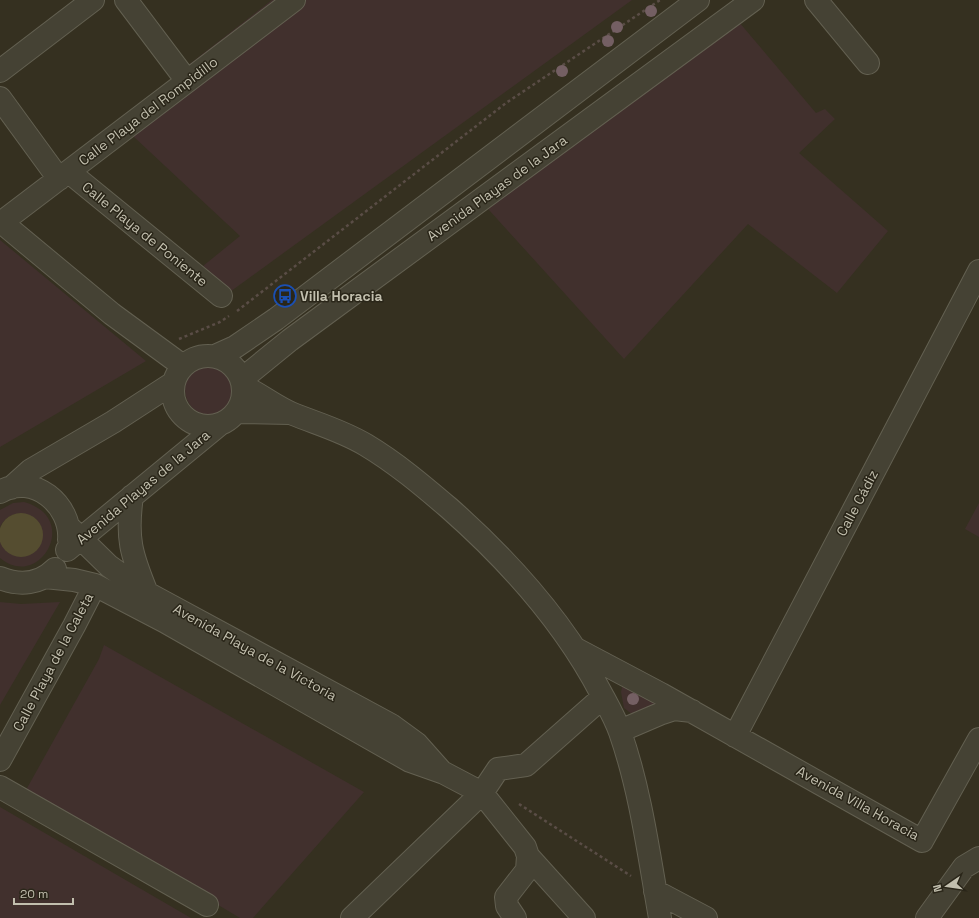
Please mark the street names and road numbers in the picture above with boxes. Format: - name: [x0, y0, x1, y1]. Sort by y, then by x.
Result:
- street label: Calle Playa del Rompidillo: [75, 53, 221, 169]
- street label: Avenida Playas de la Jara: [423, 131, 571, 245]
- street label: Calle Playa de Poniente: [78, 178, 212, 290]
- street label: Avenida Playas de la Jara: [72, 426, 214, 548]
- street label: Calle Cádiz: [832, 467, 882, 539]
- street label: Calle Playa de la Caleta: [9, 590, 97, 734]
- street label: Avenida Playa de la Victoria: [170, 599, 340, 705]
- street label: Avenida Villa Horacia: [793, 762, 923, 844]

